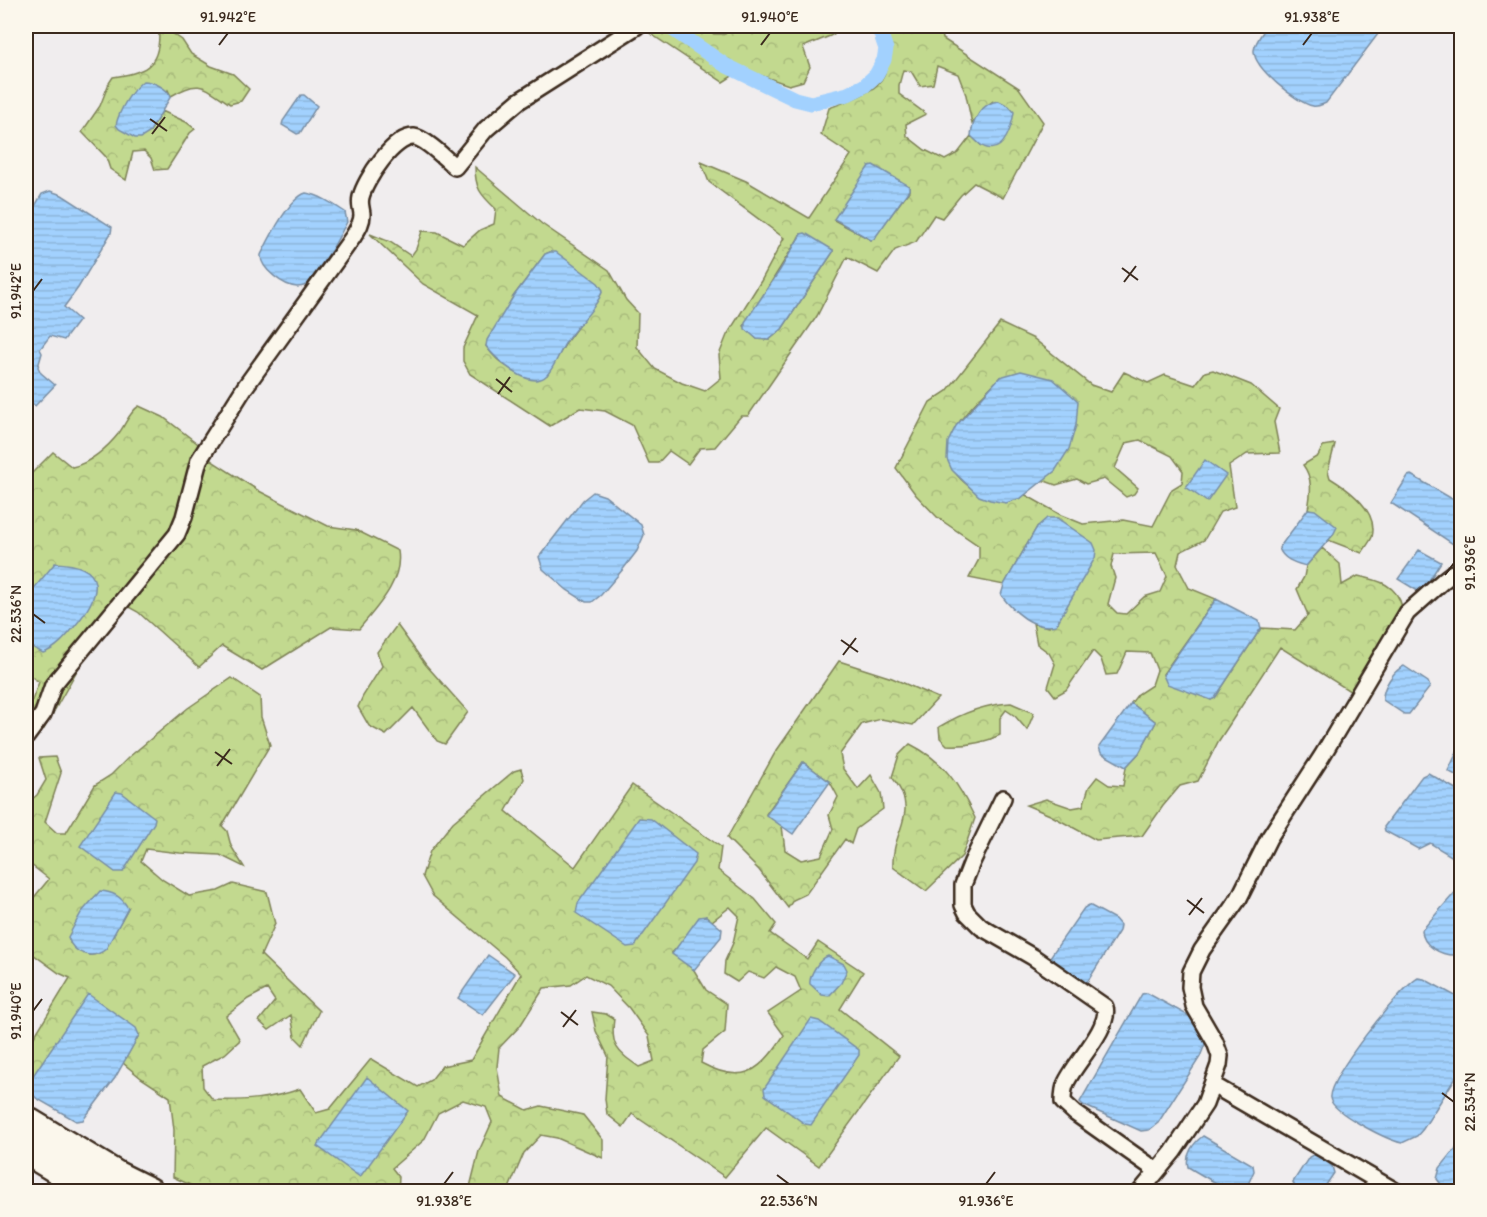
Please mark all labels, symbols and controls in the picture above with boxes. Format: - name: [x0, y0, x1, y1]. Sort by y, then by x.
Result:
- text: 91.942°E: [200, 8, 256, 26]
- text: 91.940°E: [741, 8, 799, 26]
- text: 91.938°E: [1284, 8, 1340, 26]
- text: 91.942°E: [7, 263, 25, 319]
- text: 91.936°E: [1461, 535, 1479, 591]
- text: 22.536°N: [7, 585, 25, 643]
- text: 91.940°E: [7, 982, 25, 1040]
- text: 22.534°N: [1461, 1072, 1479, 1132]
- text: 91.938°E: [416, 1192, 472, 1210]
- text: 22.536°N: [760, 1192, 818, 1210]
- text: 91.936°E: [958, 1192, 1014, 1210]

